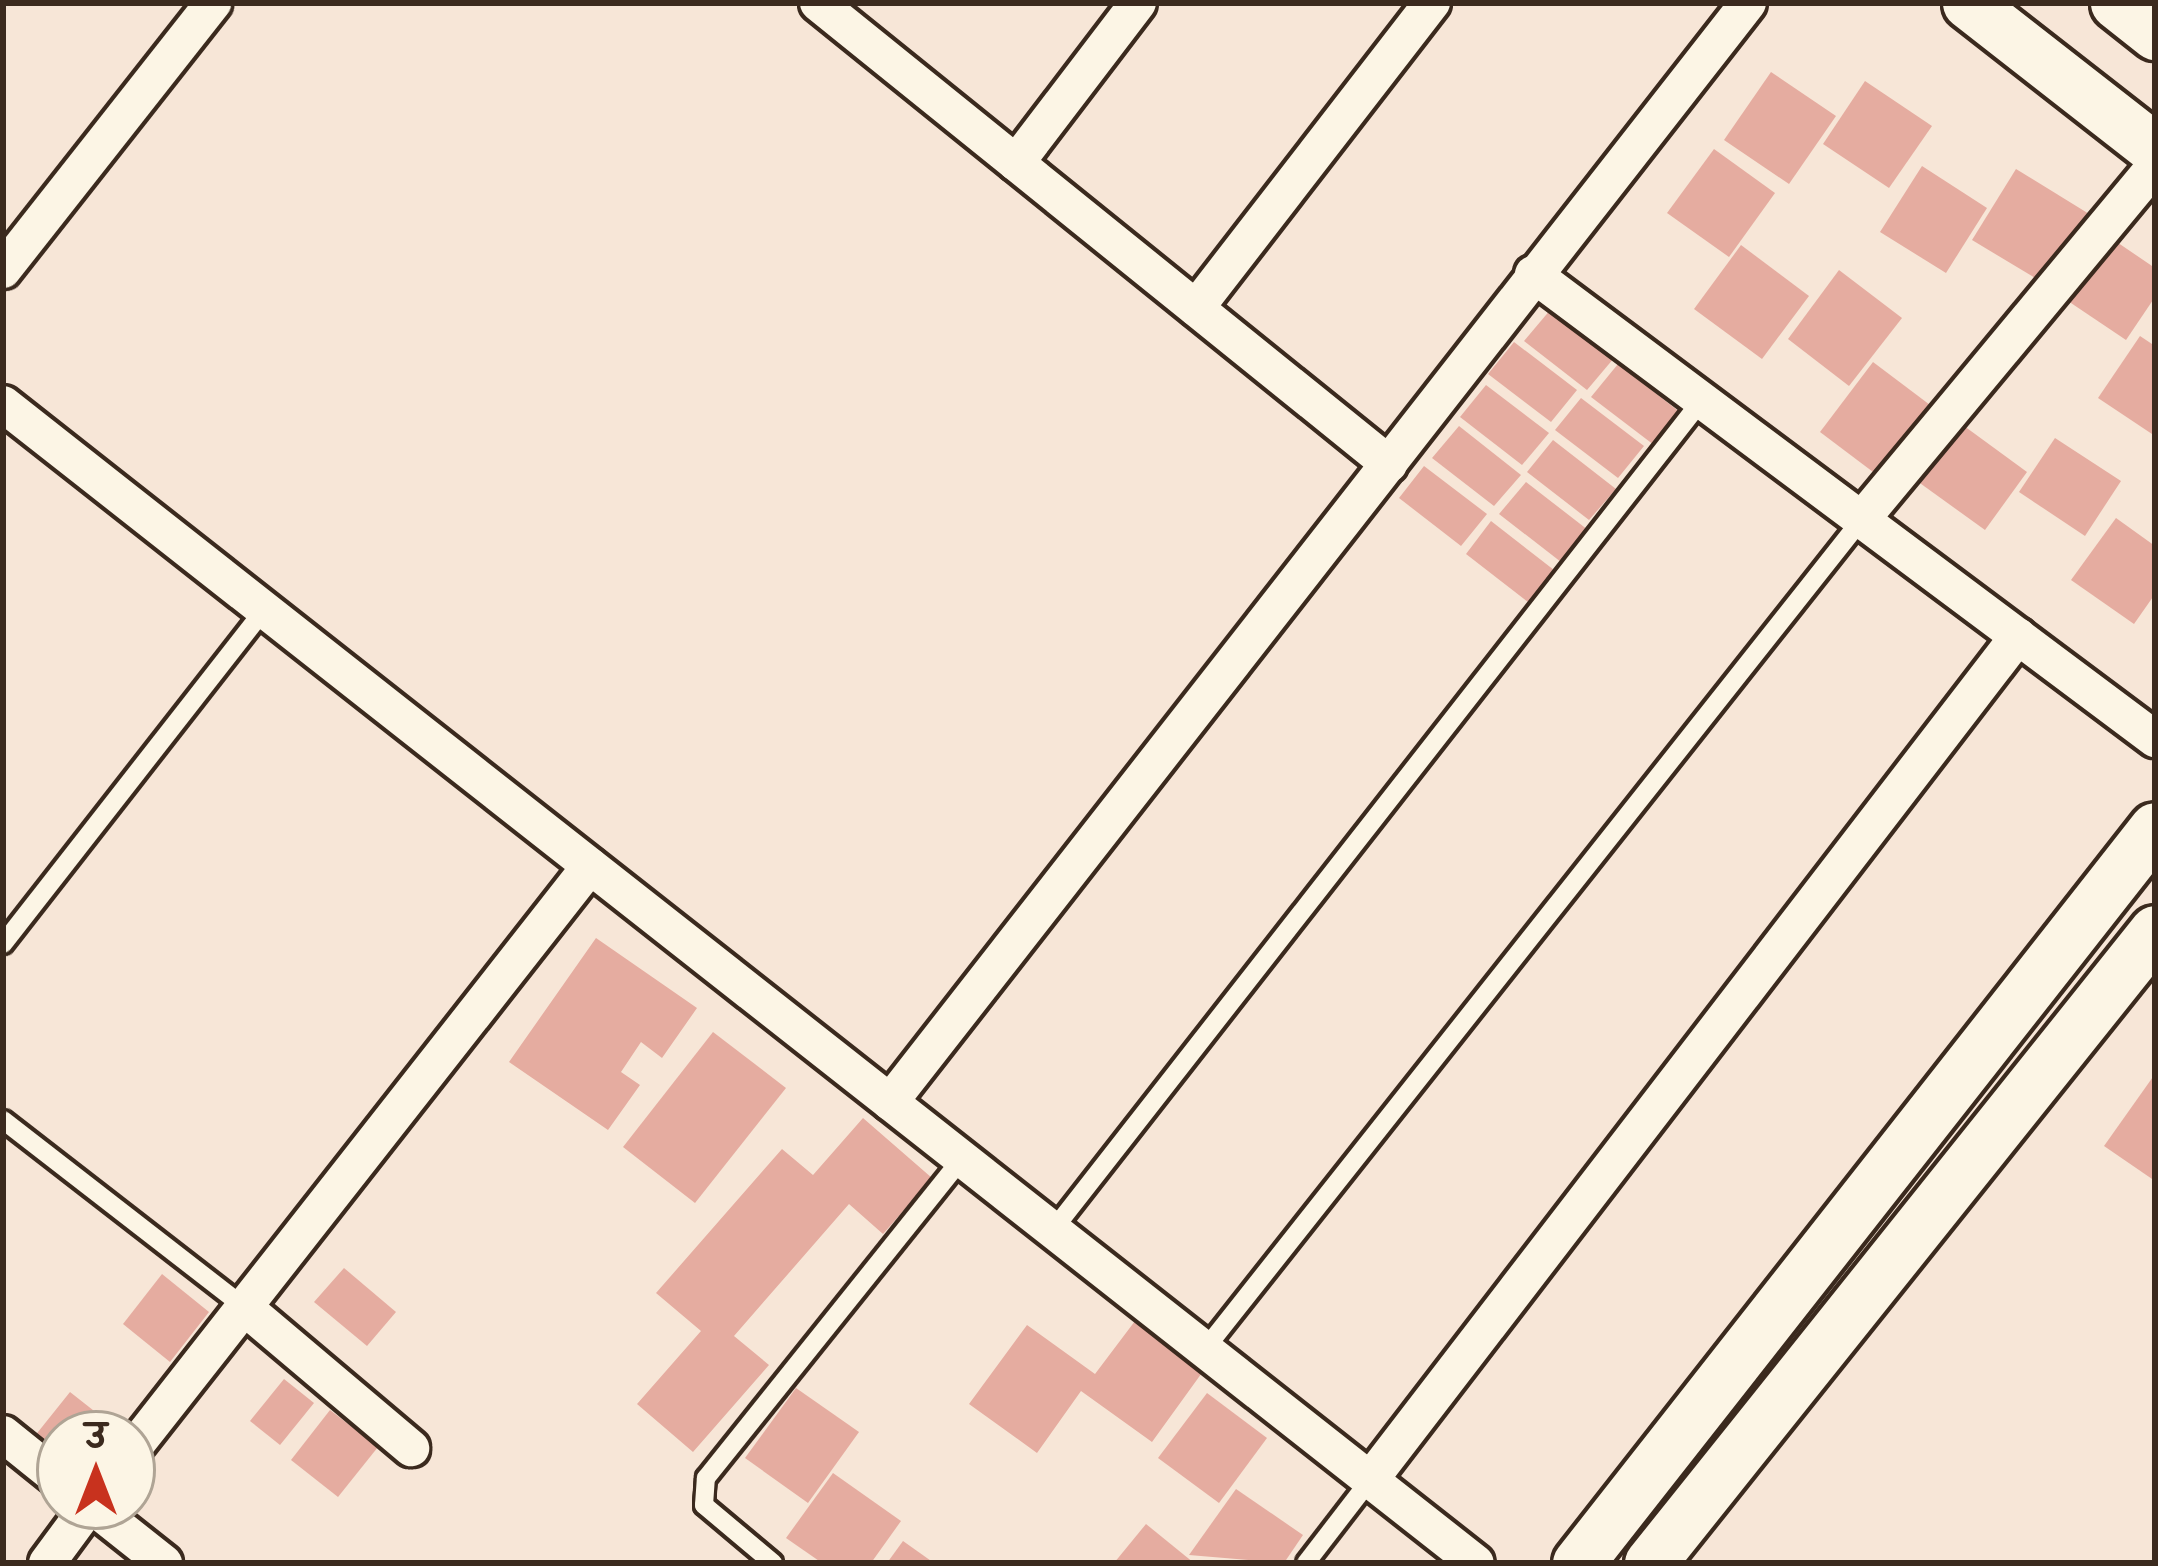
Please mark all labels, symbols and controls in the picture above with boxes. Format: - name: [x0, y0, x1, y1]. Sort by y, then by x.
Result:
- north arrow: [36, 1410, 156, 1530]
- text: उ: [85, 1416, 107, 1457]

